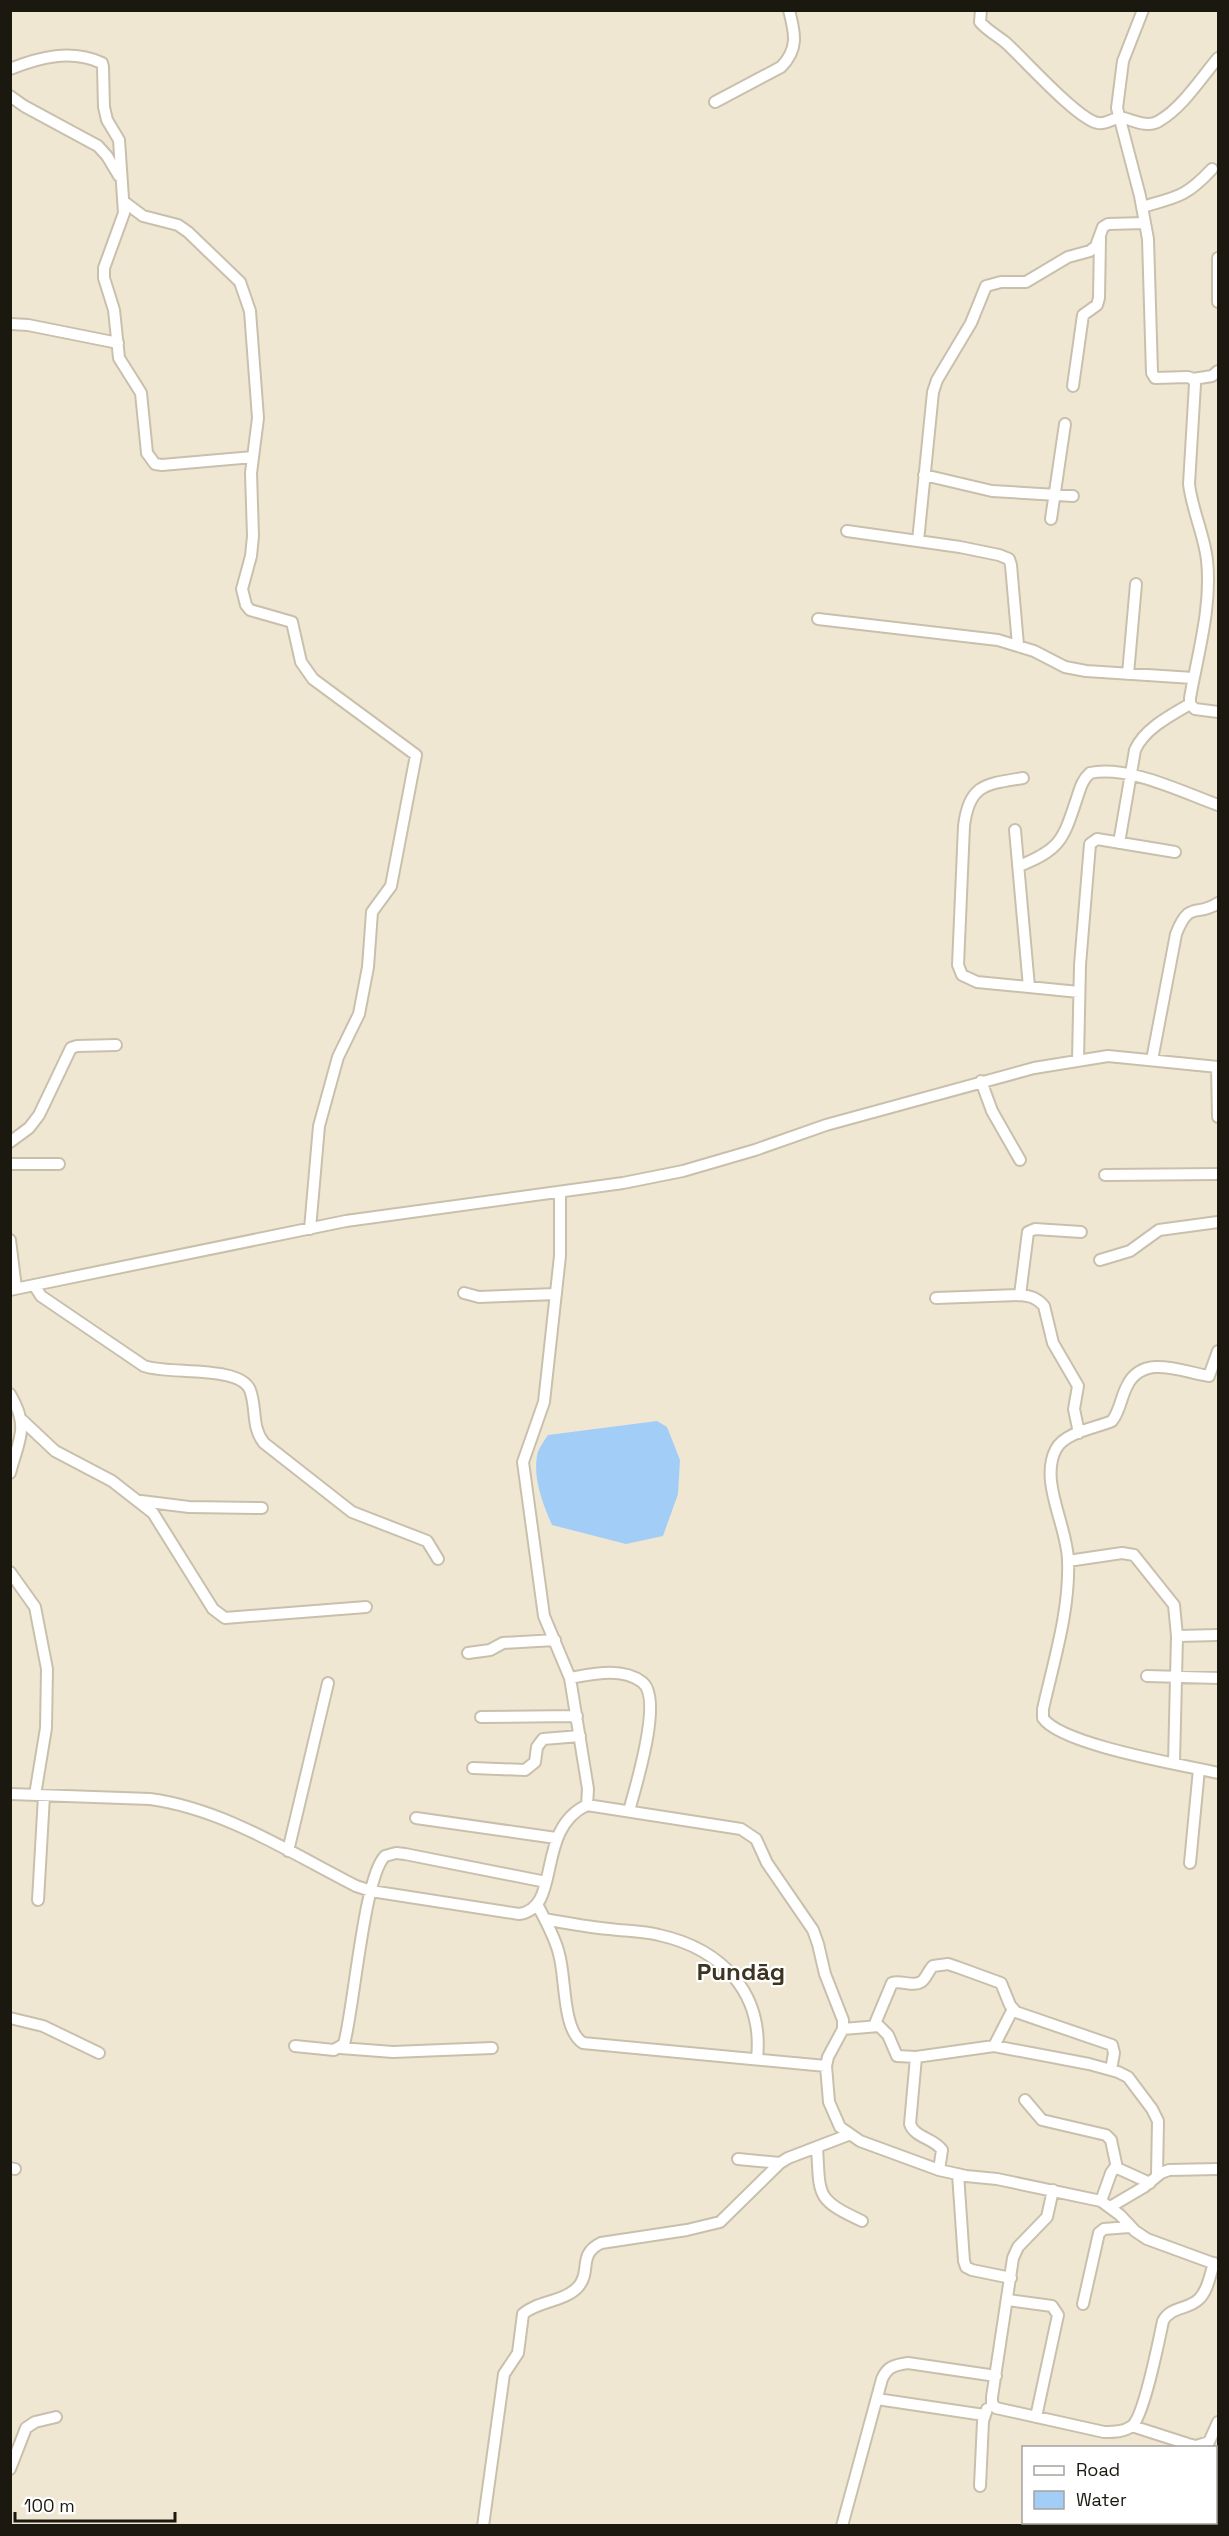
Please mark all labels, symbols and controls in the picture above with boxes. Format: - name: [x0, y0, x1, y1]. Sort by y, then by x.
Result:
- district label: Pundāg: [697, 1956, 785, 1987]
- legend: [1022, 2446, 1217, 2524]
- text: Road: [1076, 2458, 1120, 2481]
- scale bar: [15, 2485, 176, 2523]
- text: Water: [1076, 2488, 1127, 2511]
- text: 100 m: [24, 2494, 75, 2517]

